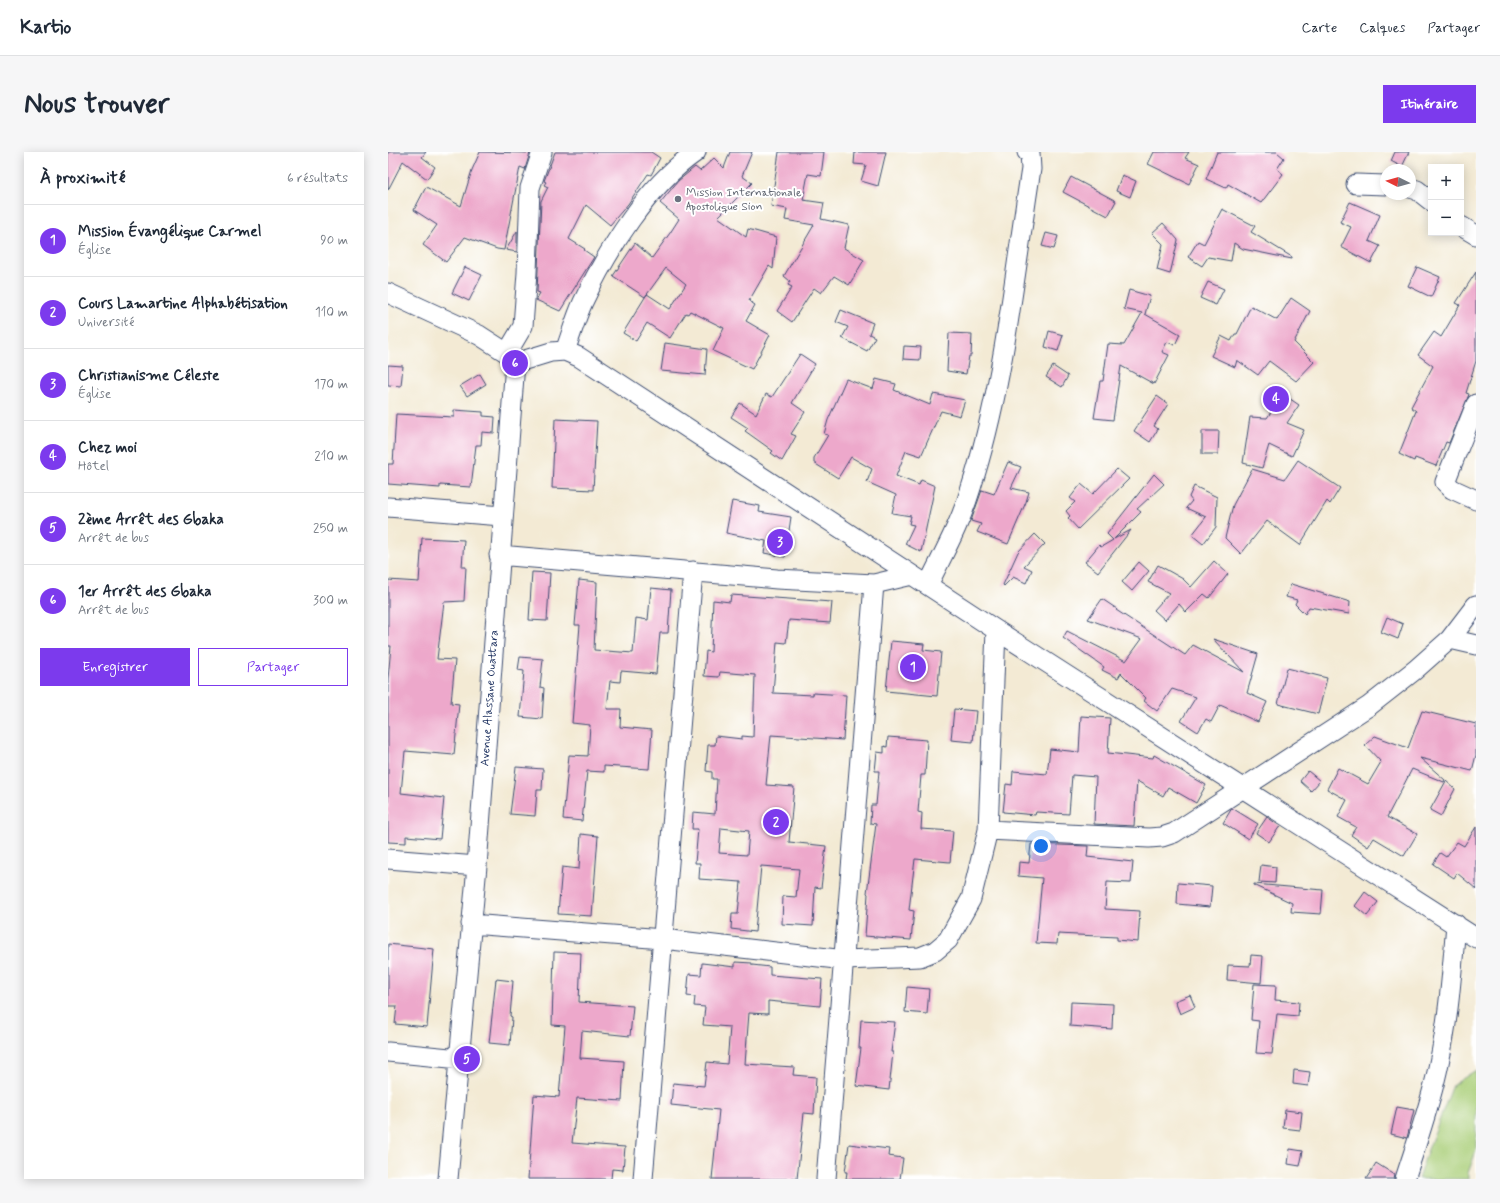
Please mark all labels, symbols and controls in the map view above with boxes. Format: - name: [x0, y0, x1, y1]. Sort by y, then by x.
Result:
- text: Kartio: [20, 15, 71, 40]
- text: Carte: [1301, 19, 1337, 37]
- text: Calques: [1359, 19, 1405, 37]
- text: Partager: [1427, 19, 1480, 37]
- button: Itinéraire: [1383, 85, 1476, 123]
- text: Nous trouver: [24, 86, 169, 123]
- north arrow: [1380, 164, 1416, 200]
- map controls: [1428, 164, 1464, 236]
- button: +: [1428, 164, 1464, 200]
- text: À proximité: [40, 167, 125, 189]
- text: 6 résultats: [287, 170, 348, 187]
- place label: Mission Internationale Apostolique Sion: [686, 185, 802, 215]
- marker: Mission Internationale Apostolique Sion: [673, 194, 683, 204]
- button: −: [1428, 200, 1464, 236]
- text: Mission Évangélique Carmel: [78, 222, 261, 242]
- text: 1: [50, 232, 56, 249]
- text: 90 m: [320, 232, 348, 249]
- text: Église: [78, 242, 111, 259]
- text: Cours Lamartine Alphabétisation: [78, 294, 288, 314]
- text: 2: [50, 304, 56, 321]
- text: 110 m: [315, 304, 348, 321]
- text: Université: [78, 314, 134, 331]
- pin: 6: [502, 348, 528, 378]
- text: Christianisme Céleste: [78, 366, 219, 386]
- text: 3: [50, 376, 56, 393]
- text: 170 m: [314, 376, 348, 393]
- pin: 4: [1263, 384, 1289, 414]
- text: Église: [78, 386, 111, 403]
- text: Chez moi: [78, 438, 137, 458]
- text: 4: [49, 448, 57, 465]
- text: 210 m: [314, 448, 348, 465]
- text: Hôtel: [78, 458, 109, 475]
- text: 2ème Arrêt des Gbaka: [78, 510, 224, 530]
- text: 5: [49, 520, 57, 537]
- text: 250 m: [313, 520, 348, 537]
- pin: 3: [767, 527, 793, 557]
- text: Arrêt de bus: [78, 530, 149, 547]
- text: 1er Arrêt des Gbaka: [78, 582, 212, 602]
- text: 6: [50, 592, 56, 609]
- text: 300 m: [313, 592, 348, 609]
- text: Arrêt de bus: [78, 602, 149, 619]
- street label: Avenue Alassane Ouattara: [477, 629, 503, 767]
- button: Enregistrer: [40, 648, 190, 686]
- button: Partager: [198, 648, 348, 686]
- pin: 1: [900, 652, 926, 682]
- pin: 2: [763, 807, 789, 837]
- your location: [1031, 836, 1051, 856]
- pin: 5: [454, 1044, 480, 1074]

